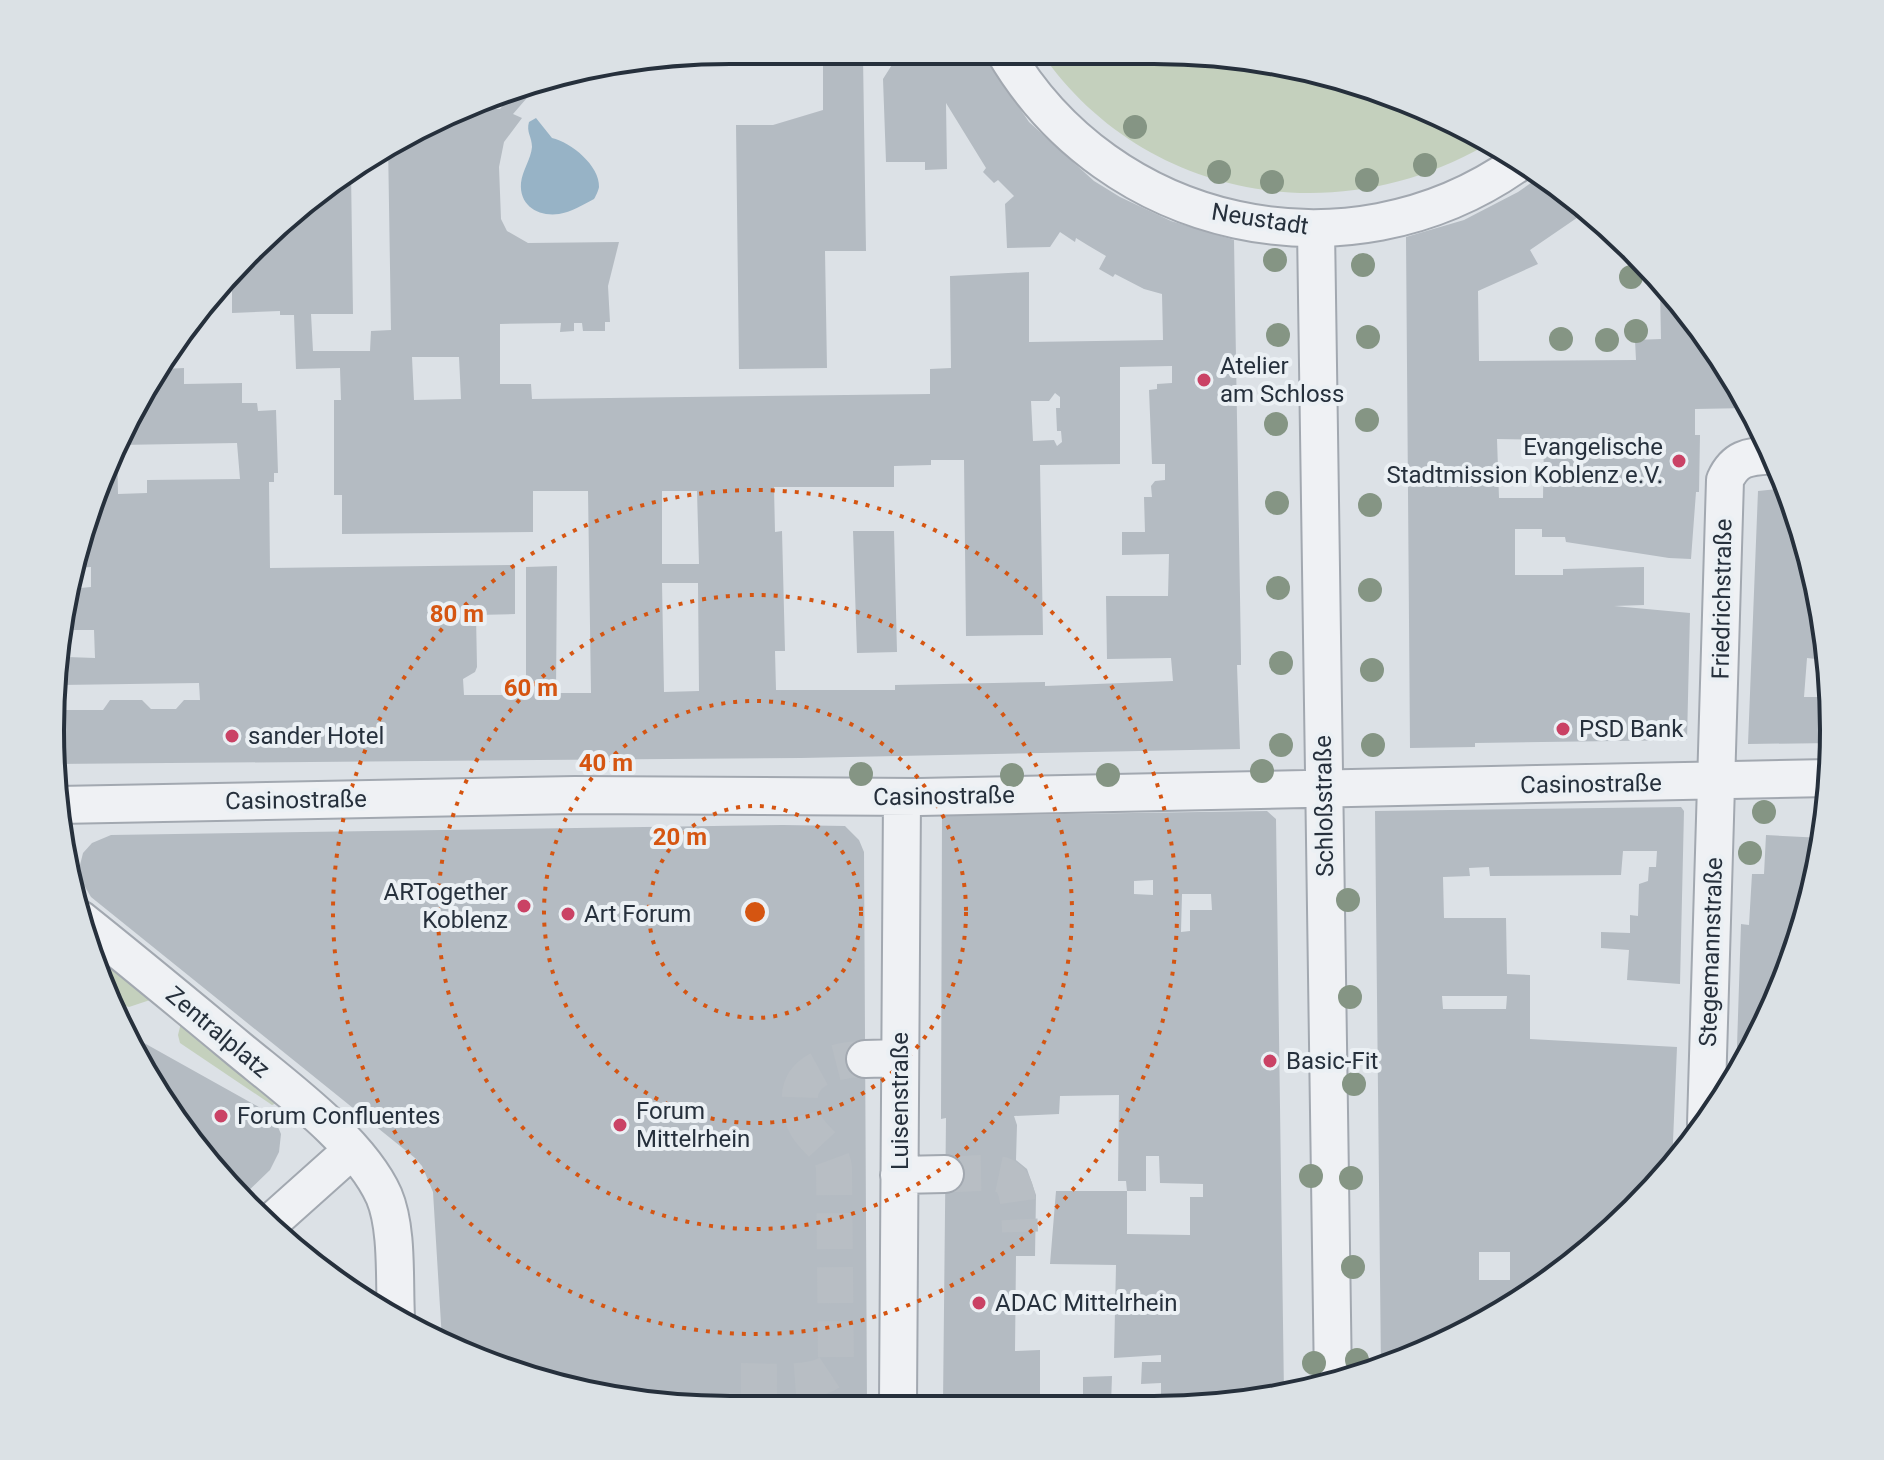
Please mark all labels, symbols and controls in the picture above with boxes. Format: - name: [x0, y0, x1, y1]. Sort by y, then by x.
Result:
- street label: Neustadt: [1210, 198, 1311, 240]
- place label: Atelier am Schloss: [1220, 352, 1344, 408]
- marker: Atelier am Schloss: [1195, 371, 1213, 389]
- place label: Evangelische Stadtmission Koblenz e.V.: [1386, 433, 1663, 489]
- marker: Evangelische Stadtmission Koblenz e.V.: [1670, 452, 1688, 470]
- street label: Friedrichstraße: [1707, 518, 1737, 680]
- text: 80 m: [430, 600, 484, 628]
- text: 60 m: [504, 674, 558, 702]
- place label: PSD Bank: [1579, 715, 1684, 743]
- marker: PSD Bank: [1554, 720, 1572, 738]
- place label: sander Hotel: [248, 722, 384, 750]
- marker: sander Hotel: [223, 727, 241, 745]
- street label: Schloßstraße: [1309, 735, 1339, 877]
- text: 40 m: [579, 749, 633, 777]
- street label: Casinostraße: [1520, 769, 1662, 799]
- street label: Casinostraße: [873, 781, 1015, 811]
- street label: Casinostraße: [225, 785, 367, 815]
- text: 20 m: [653, 823, 707, 851]
- street label: Stegemannstraße: [1694, 857, 1728, 1047]
- place label: ARTogether Koblenz: [384, 878, 508, 934]
- marker: ARTogether Koblenz: [515, 897, 533, 915]
- centre of rings: [741, 898, 769, 926]
- place label: Art Forum: [584, 900, 691, 928]
- marker: Art Forum: [559, 905, 577, 923]
- street label: Zentralplatz: [160, 981, 276, 1083]
- street label: Luisenstraße: [886, 1032, 914, 1170]
- place label: Basic-Fit: [1286, 1047, 1379, 1075]
- marker: Basic-Fit: [1261, 1052, 1279, 1070]
- place label: Forum Mittelrhein: [636, 1097, 750, 1153]
- place label: Forum Confluentes: [237, 1102, 440, 1130]
- marker: Forum Confluentes: [212, 1107, 230, 1125]
- marker: Forum Mittelrhein: [611, 1116, 629, 1134]
- place label: ADAC Mittelrhein: [995, 1289, 1177, 1317]
- marker: ADAC Mittelrhein: [970, 1294, 988, 1312]

